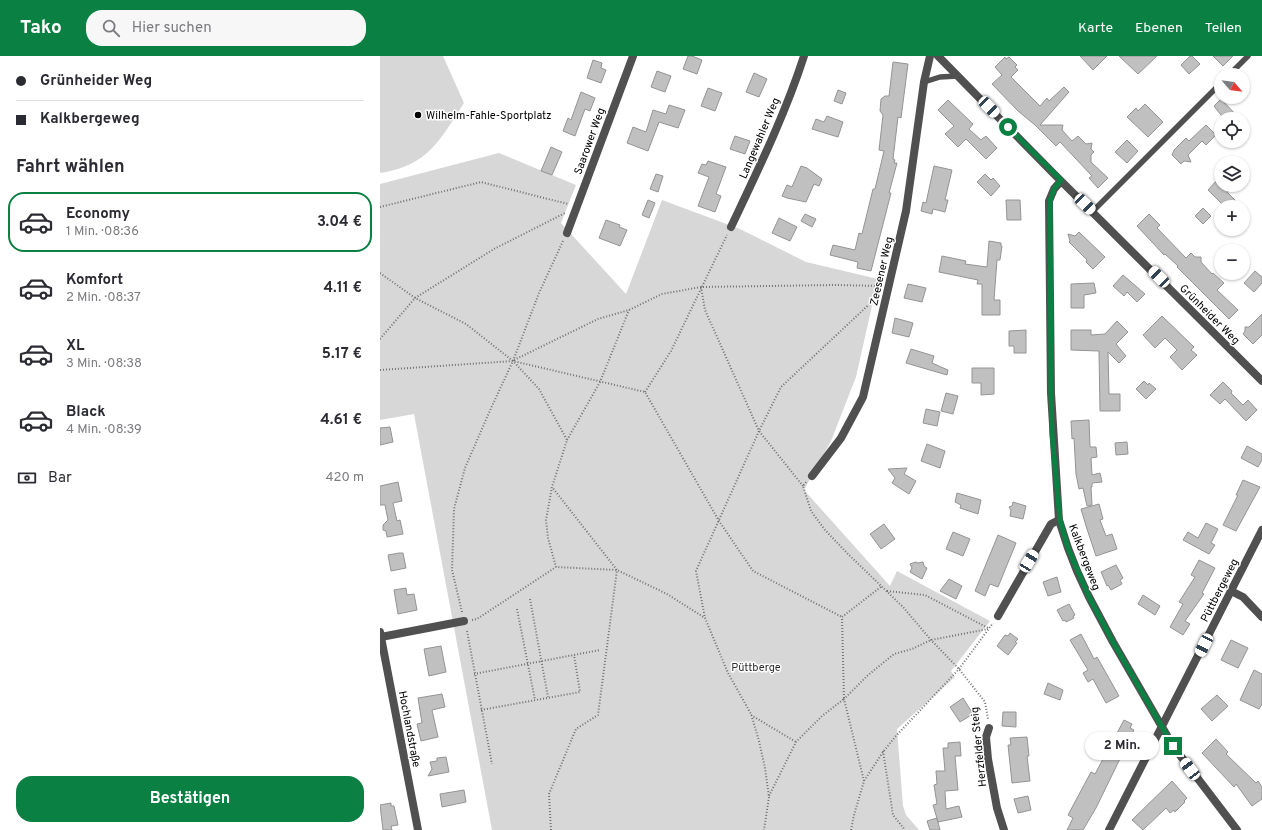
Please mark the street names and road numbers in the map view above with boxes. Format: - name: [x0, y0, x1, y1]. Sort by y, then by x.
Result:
- street label: Langewahler Weg: [736, 96, 783, 181]
- street label: Saarower Weg: [571, 106, 609, 177]
- street label: Zeesener Weg: [867, 235, 897, 307]
- street label: Grünheider Weg: [1176, 282, 1242, 348]
- street label: Kalkbergeweg: [1065, 522, 1103, 593]
- street label: Püttbergeweg: [1198, 556, 1242, 625]
- street label: Hochlandstraße: [395, 690, 423, 769]
- street label: Herzfelder Steig: [968, 706, 990, 787]

